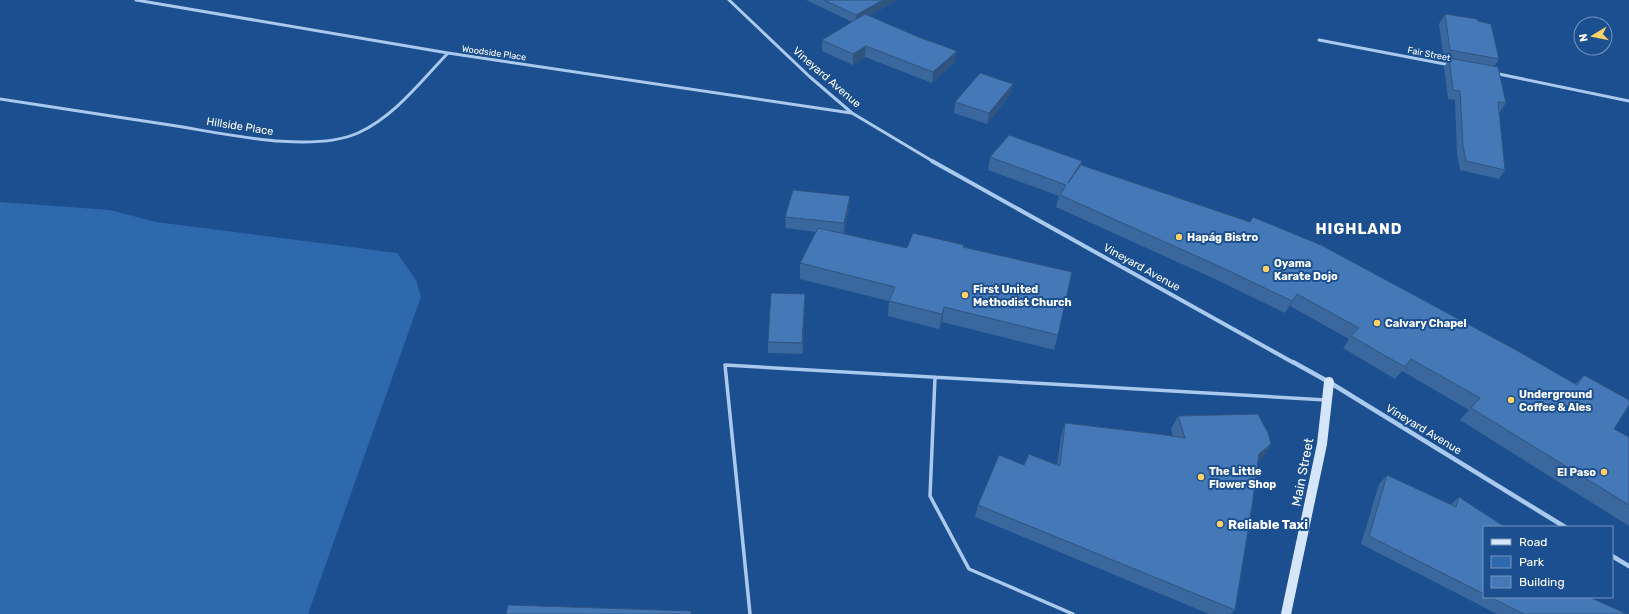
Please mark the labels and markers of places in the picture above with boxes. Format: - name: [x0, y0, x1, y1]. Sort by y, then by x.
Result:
- place label: Hapág Bistro: [1187, 231, 1258, 244]
- marker: Hapág Bistro: [1174, 232, 1184, 242]
- place label: Oyama Karate Dojo: [1274, 257, 1338, 283]
- marker: Oyama Karate Dojo: [1261, 264, 1271, 274]
- place label: First United Methodist Church: [973, 283, 1072, 309]
- marker: First United Methodist Church: [960, 290, 970, 300]
- place label: Calvary Chapel: [1385, 317, 1467, 330]
- marker: Calvary Chapel: [1372, 318, 1382, 328]
- place label: Underground Coffee & Ales: [1519, 388, 1592, 414]
- marker: Underground Coffee & Ales: [1506, 395, 1516, 405]
- place label: The Little Flower Shop: [1209, 465, 1276, 491]
- place label: El Paso: [1557, 466, 1596, 479]
- marker: El Paso: [1599, 467, 1609, 477]
- marker: The Little Flower Shop: [1196, 472, 1206, 482]
- place label: Reliable Taxi: [1228, 517, 1308, 532]
- marker: Reliable Taxi: [1215, 519, 1225, 529]

